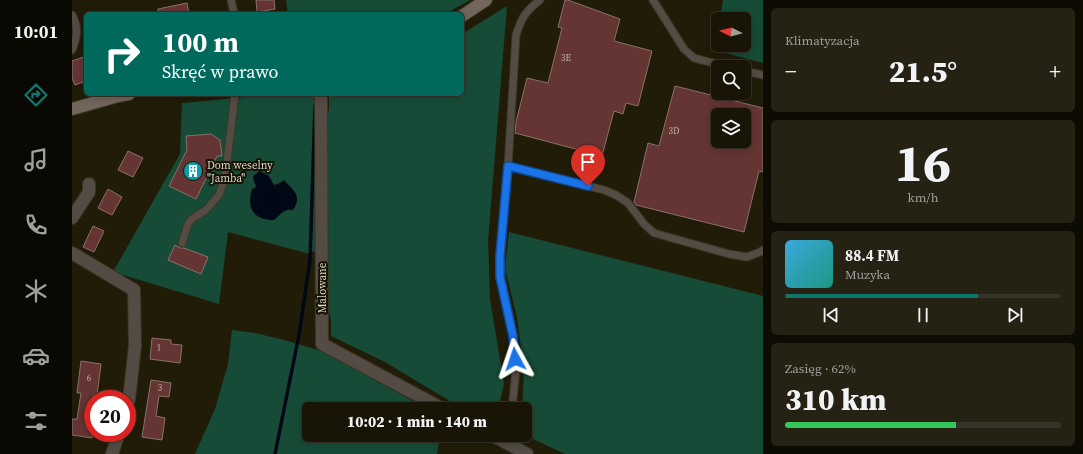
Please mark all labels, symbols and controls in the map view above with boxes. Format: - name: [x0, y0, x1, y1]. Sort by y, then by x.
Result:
- north arrow: [711, 12, 751, 52]
- map controls: [711, 12, 751, 148]
- text: 10:01: [14, 19, 58, 44]
- text: 100 m: [162, 23, 239, 61]
- icon: right: [96, 28, 148, 80]
- text: Klimatyzacja: [785, 32, 860, 49]
- text: 21.5°: [889, 51, 957, 92]
- house number: 3E: [561, 52, 572, 64]
- text: −: [785, 56, 797, 86]
- text: +: [1049, 56, 1061, 86]
- text: Skręć w prawo: [162, 59, 278, 84]
- button: search: [711, 60, 751, 100]
- icon: directions: [22, 81, 50, 109]
- button: layers: [711, 108, 751, 148]
- house number: 3D: [669, 125, 679, 137]
- text: 16: [895, 127, 951, 198]
- pin: [571, 145, 605, 186]
- icon: music: [22, 146, 50, 174]
- icon: arrive: [577, 151, 599, 173]
- place label: Dom weselny "Jamba": [207, 158, 273, 186]
- building icon: Dom weselny "Jamba": [182, 160, 204, 182]
- text: km/h: [908, 189, 938, 206]
- icon: phone: [22, 211, 50, 239]
- text: 88.4 FM: [845, 245, 899, 266]
- street label: Malowane: [315, 262, 330, 313]
- text: Muzyka: [845, 266, 890, 283]
- icon: climate: [22, 277, 50, 305]
- icon: previous: [820, 304, 842, 326]
- icon: pause: [912, 304, 934, 326]
- icon: next: [1004, 304, 1026, 326]
- position arrow: [494, 338, 536, 380]
- icon: car: [22, 342, 50, 370]
- house number: 1: [157, 342, 161, 354]
- text: Zasięg · 62%: [785, 360, 856, 377]
- house number: 6: [87, 372, 92, 384]
- text: 310 km: [785, 379, 886, 420]
- house number: 3: [158, 382, 163, 394]
- speed limit sign: 20: [84, 390, 136, 442]
- icon: filters: [22, 407, 50, 435]
- text: 10:02 · 1 min · 140 m: [347, 411, 487, 432]

